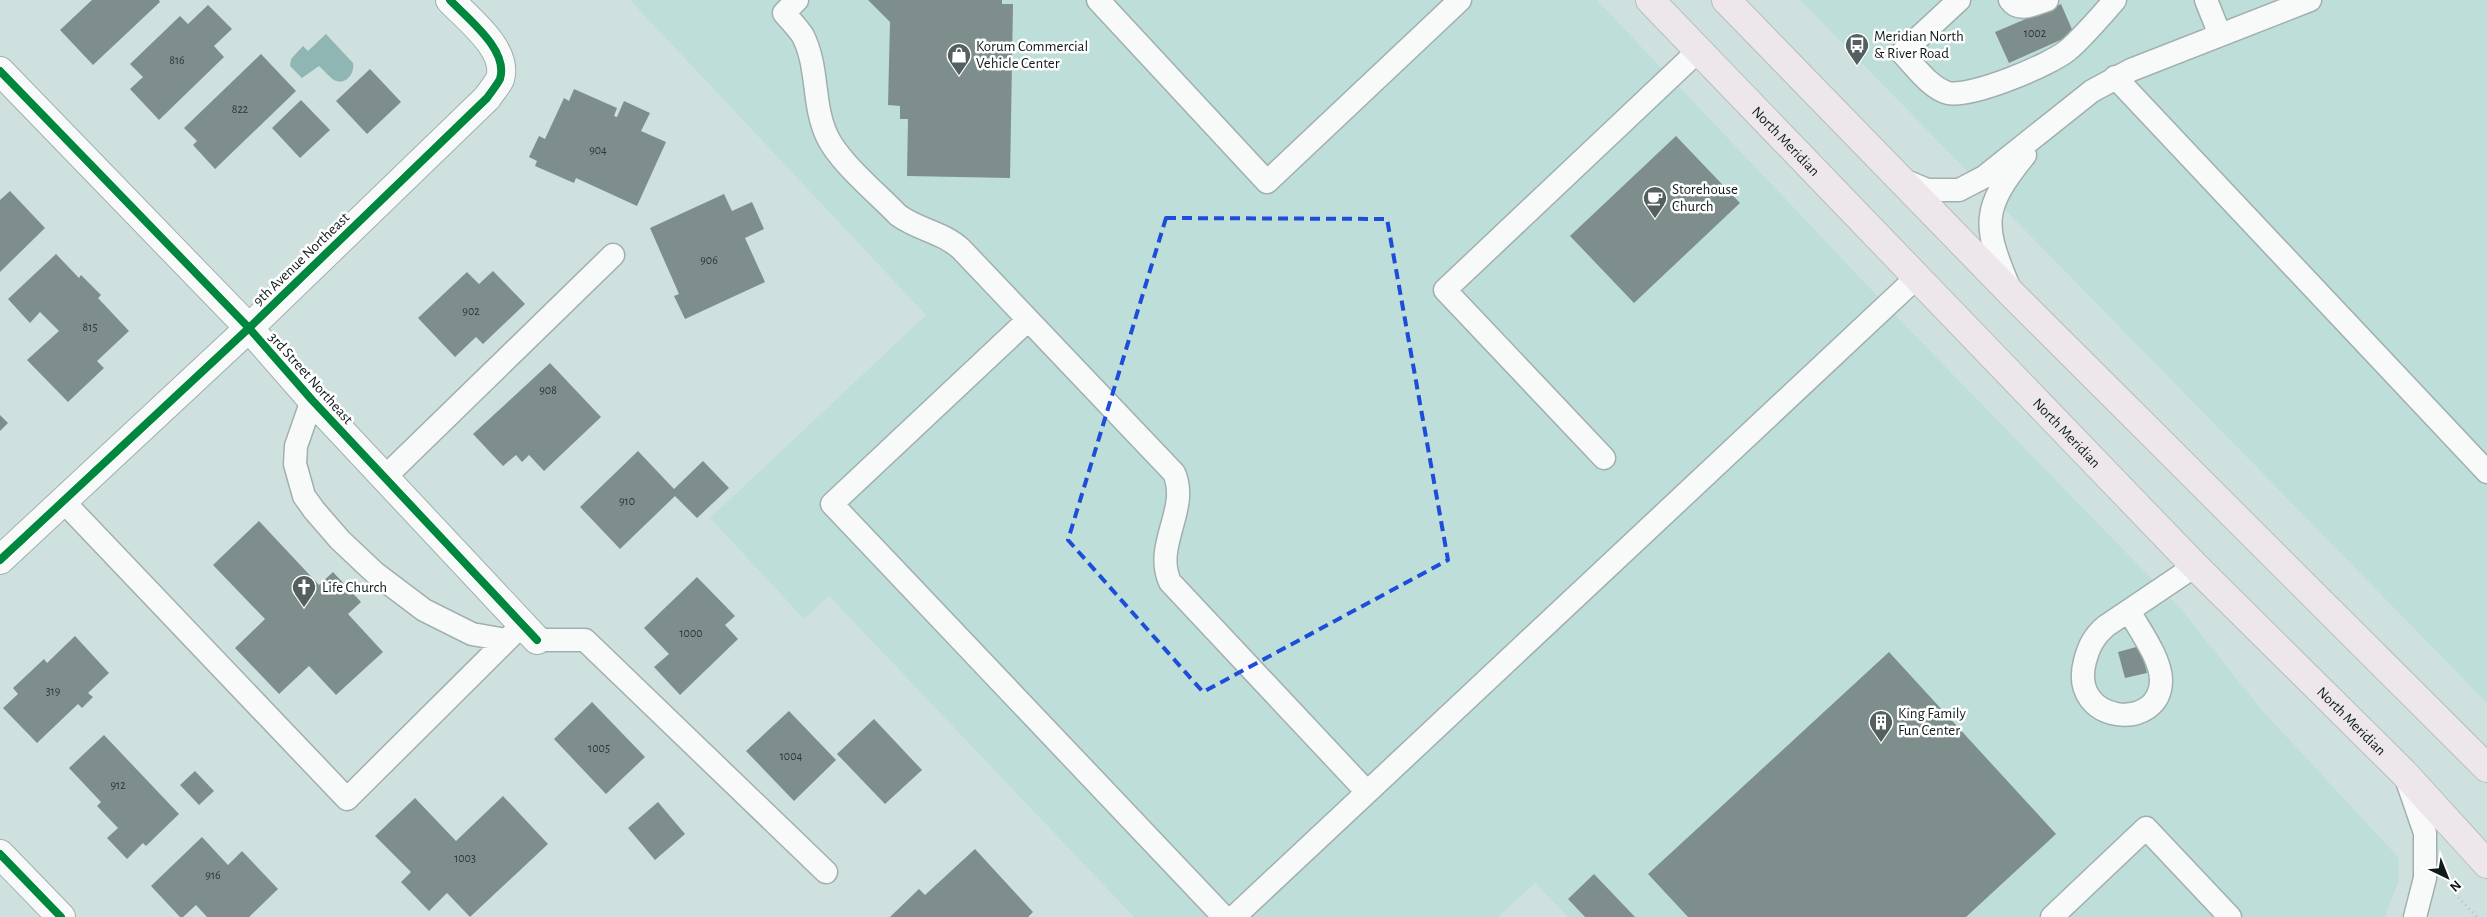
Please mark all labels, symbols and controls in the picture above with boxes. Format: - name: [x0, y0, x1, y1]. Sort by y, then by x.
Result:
- house number: 1002: [2024, 27, 2047, 39]
- place label: Meridian North & River Road: [1874, 29, 1964, 61]
- bus stop icon: Meridian North & River Road: [1844, 32, 1870, 66]
- place label: Korum Commercial Vehicle Center: [976, 39, 1088, 71]
- shop icon: Korum Commercial Vehicle Center: [946, 42, 972, 76]
- house number: 816: [169, 54, 185, 66]
- house number: 822: [232, 103, 249, 115]
- street label: North Meridian: [1749, 104, 1822, 179]
- house number: 904: [589, 144, 607, 156]
- place label: Storehouse Church: [1672, 182, 1738, 214]
- cafe icon: Storehouse Church: [1642, 185, 1668, 219]
- street label: 9th Avenue Northeast: [250, 210, 352, 309]
- house number: 906: [700, 254, 718, 266]
- house number: 902: [462, 305, 480, 317]
- house number: 815: [83, 321, 97, 333]
- street label: 3rd Street Northeast: [266, 330, 356, 427]
- house number: 908: [539, 384, 557, 396]
- street label: North Meridian: [2030, 396, 2103, 471]
- house number: 910: [619, 495, 635, 507]
- church icon: Life Church: [291, 574, 317, 608]
- place label: Life Church: [322, 580, 387, 595]
- house number: 1000: [679, 627, 703, 639]
- street label: North Meridian: [2314, 684, 2388, 758]
- house number: 319: [46, 685, 61, 697]
- place label: King Family Fun Center: [1898, 706, 1967, 738]
- building icon: King Family Fun Center: [1868, 709, 1894, 743]
- house number: 1005: [588, 742, 610, 754]
- house number: 1004: [780, 750, 803, 762]
- house number: 912: [110, 779, 126, 791]
- house number: 1003: [454, 852, 476, 864]
- north arrow: [2422, 852, 2472, 902]
- house number: 916: [205, 869, 221, 881]
- text: N: [2447, 877, 2464, 894]

